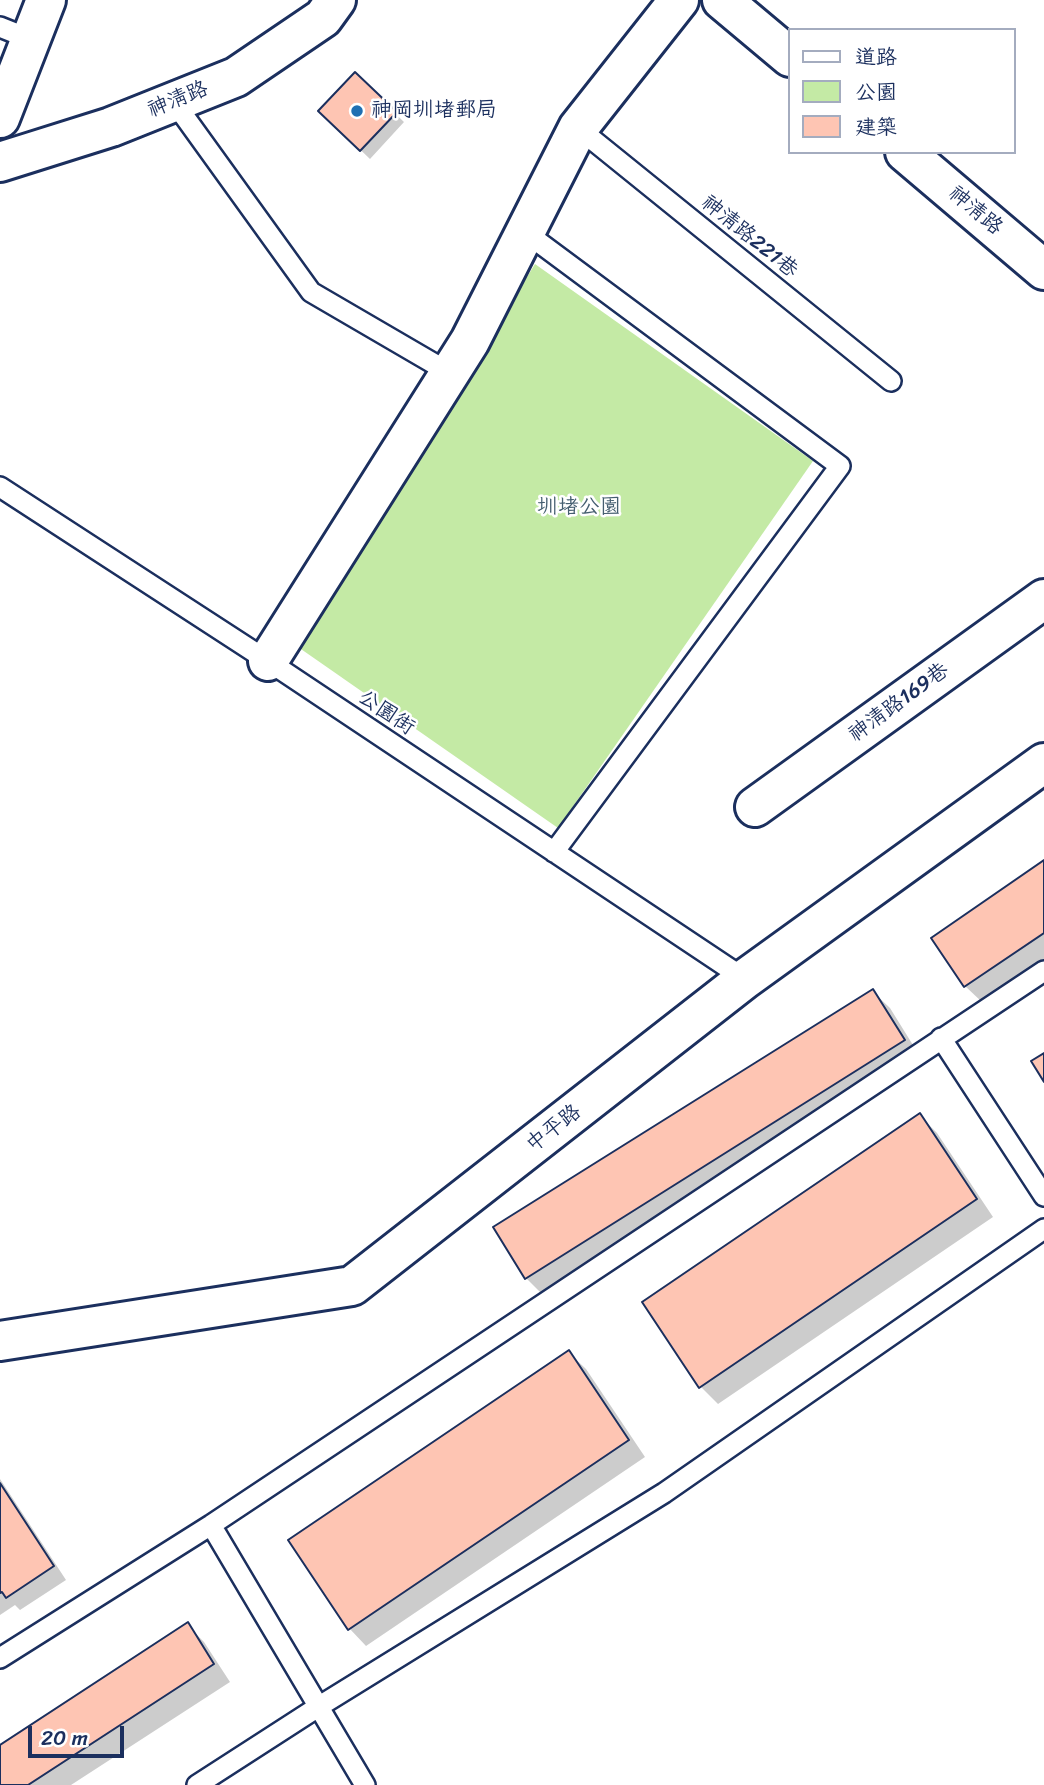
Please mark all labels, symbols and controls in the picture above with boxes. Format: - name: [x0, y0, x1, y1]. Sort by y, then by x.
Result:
- legend: [788, 28, 1016, 154]
- text: 道路: [855, 38, 897, 76]
- text: 公園: [855, 73, 897, 111]
- street label: 神清路: [144, 77, 212, 123]
- place label: 神岡圳堵郵局: [371, 98, 497, 124]
- marker: 神岡圳堵郵局: [349, 103, 365, 119]
- text: 建築: [855, 108, 897, 146]
- street label: 神清路: [943, 181, 1007, 241]
- street label: 神清路221巷: [696, 190, 802, 284]
- park label: 圳堵公園: [537, 495, 621, 521]
- street label: 神清路169巷: [844, 658, 954, 748]
- street label: 公園街: [353, 685, 419, 741]
- street label: 中平路: [521, 1100, 587, 1158]
- scale bar: [32, 1712, 128, 1756]
- text: 20 m: [41, 1719, 88, 1757]

